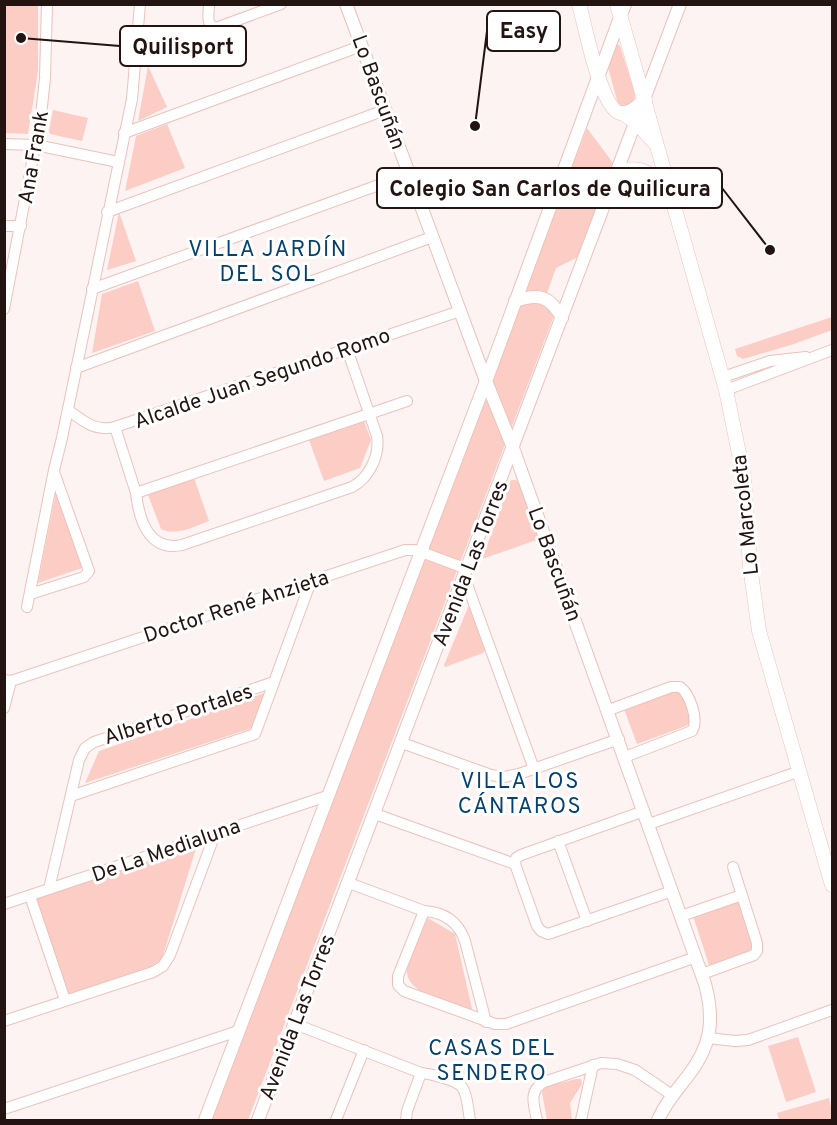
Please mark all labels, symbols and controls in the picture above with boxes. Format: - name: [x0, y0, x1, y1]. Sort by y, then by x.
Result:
- callout: Easy: [487, 11, 560, 51]
- text: Easy: [500, 19, 548, 46]
- callout: Quilisport: [120, 26, 246, 66]
- street label: Lo Bascuñán: [344, 32, 411, 154]
- text: Quilisport: [132, 35, 234, 62]
- street label: Ana Frank: [13, 108, 56, 206]
- callout: Colegio San Carlos de Quilicura: [377, 168, 722, 208]
- text: Colegio San Carlos de Quilicura: [389, 177, 711, 204]
- district label: VILLA JARDÍN DEL SOL: [188, 235, 348, 289]
- street label: Alcalde Juan Segundo Romo: [131, 323, 394, 436]
- street label: Lo Marcoleta: [727, 453, 766, 577]
- street label: Avenida Las Torres: [427, 477, 515, 650]
- street label: Lo Bascuñán: [520, 504, 587, 626]
- street label: Doctor René Anzieta: [140, 565, 333, 650]
- street label: Alberto Portales: [101, 679, 256, 752]
- district label: VILLA LOS CÁNTAROS: [458, 769, 582, 821]
- street label: De La Medialuna: [89, 813, 244, 889]
- street label: Avenida Las Torres: [254, 931, 342, 1104]
- district label: CASAS DEL SENDERO: [428, 1036, 556, 1088]

